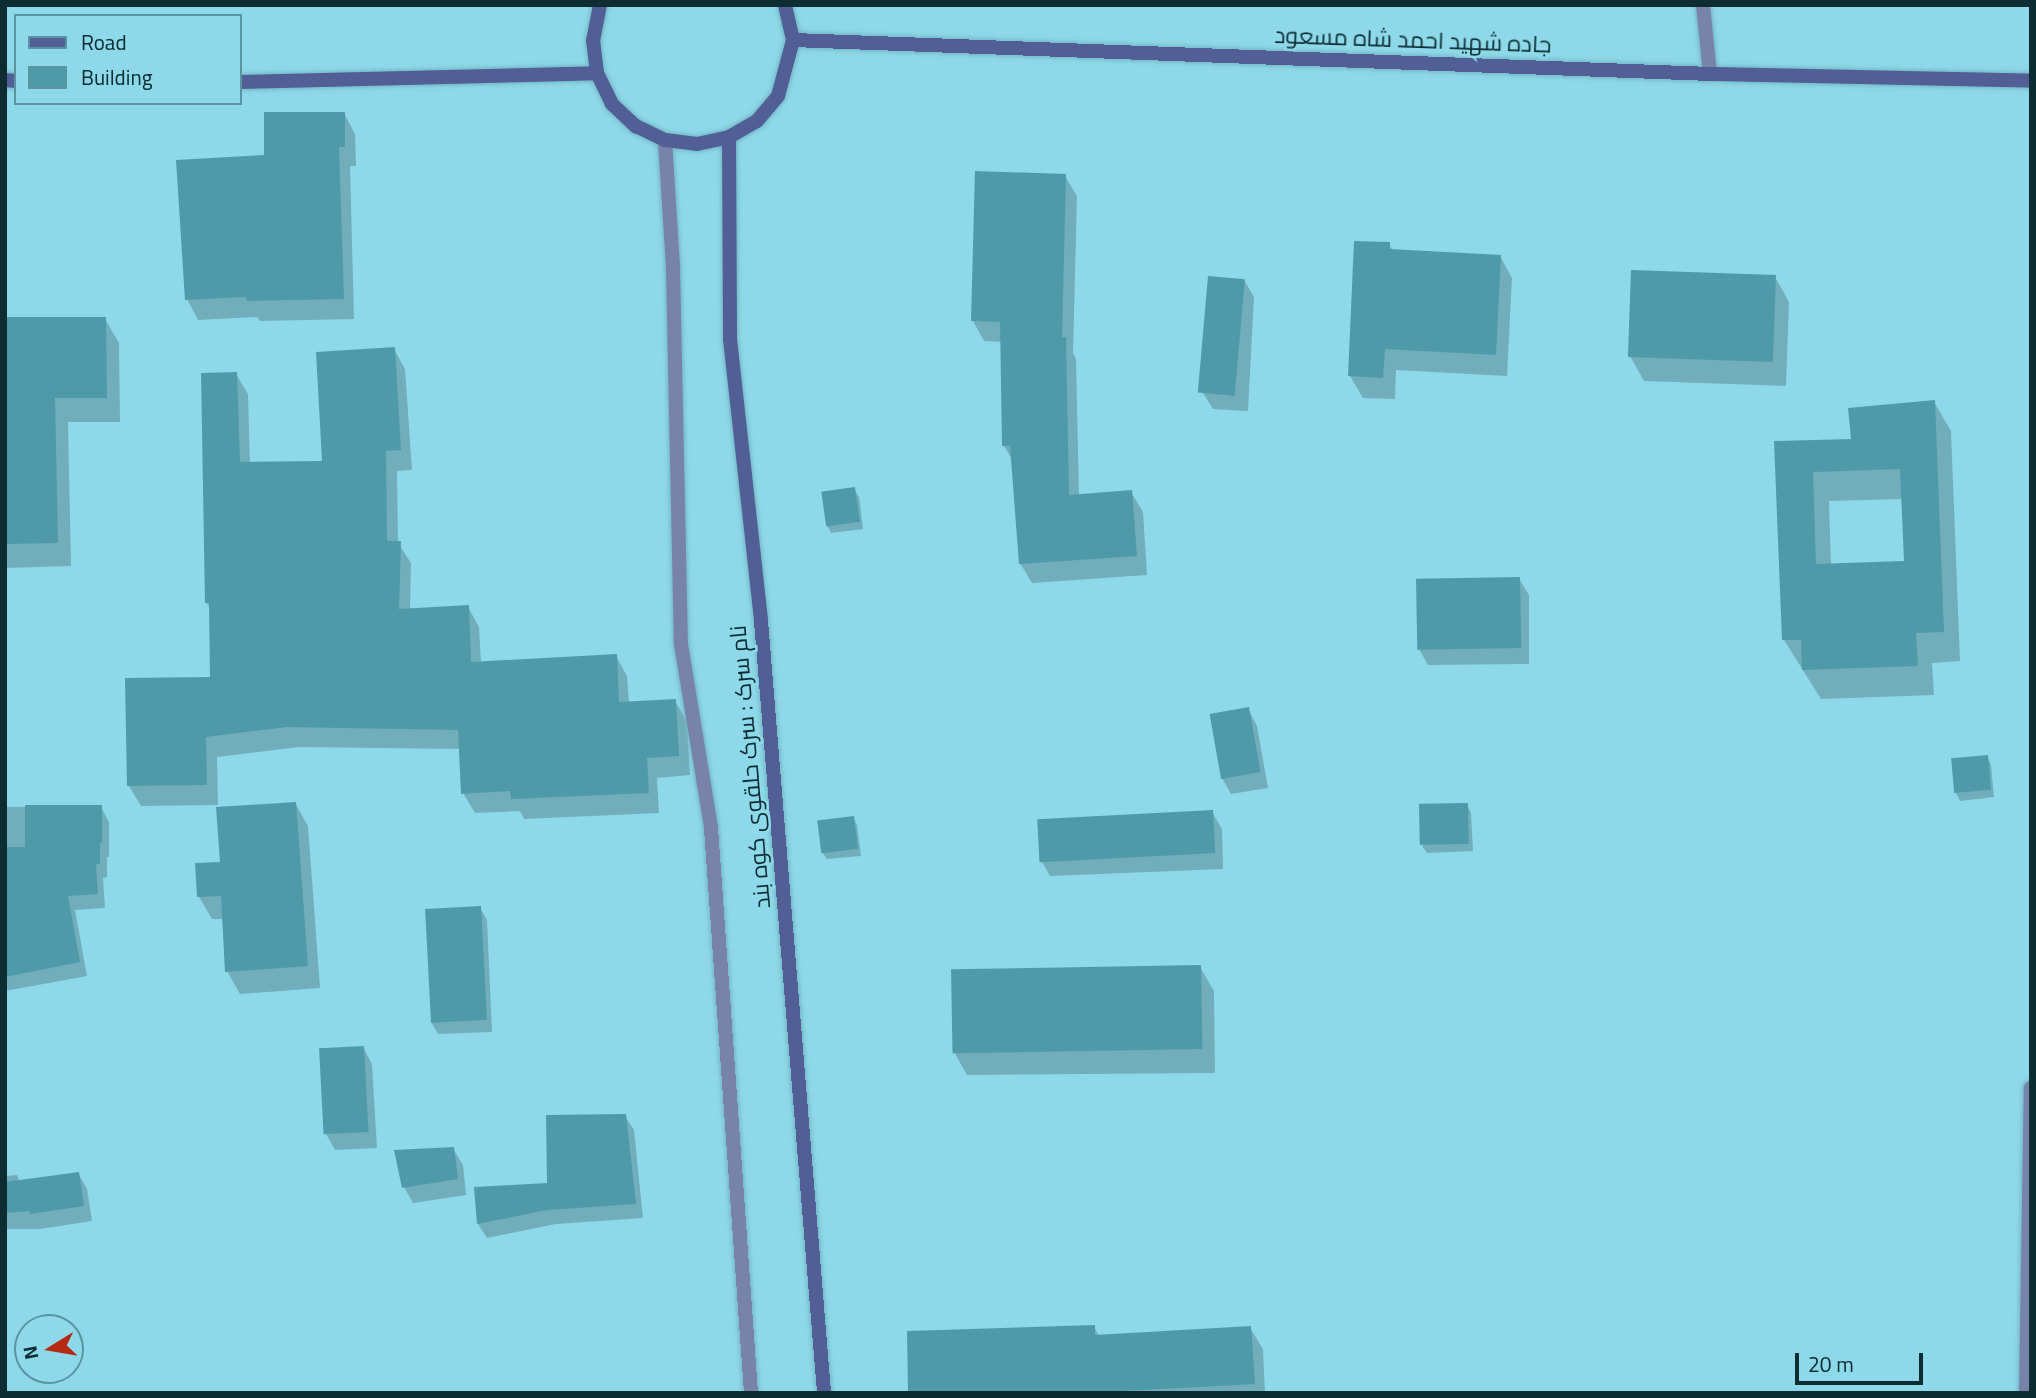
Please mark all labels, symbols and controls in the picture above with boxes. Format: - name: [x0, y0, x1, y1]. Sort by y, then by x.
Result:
- legend: [14, 14, 242, 105]
- street label: جاده شهيد احمد شاه مسعود: [1274, 21, 1552, 59]
- text: Road: [81, 23, 127, 62]
- text: Building: [81, 58, 153, 97]
- street label: نام سرک : سرک حلقوی کوه بند: [724, 624, 776, 910]
- north arrow: [14, 1314, 84, 1384]
- scale bar: [1798, 1338, 1926, 1382]
- text: N: [11, 1343, 49, 1362]
- text: 20 m: [1808, 1345, 1854, 1384]

